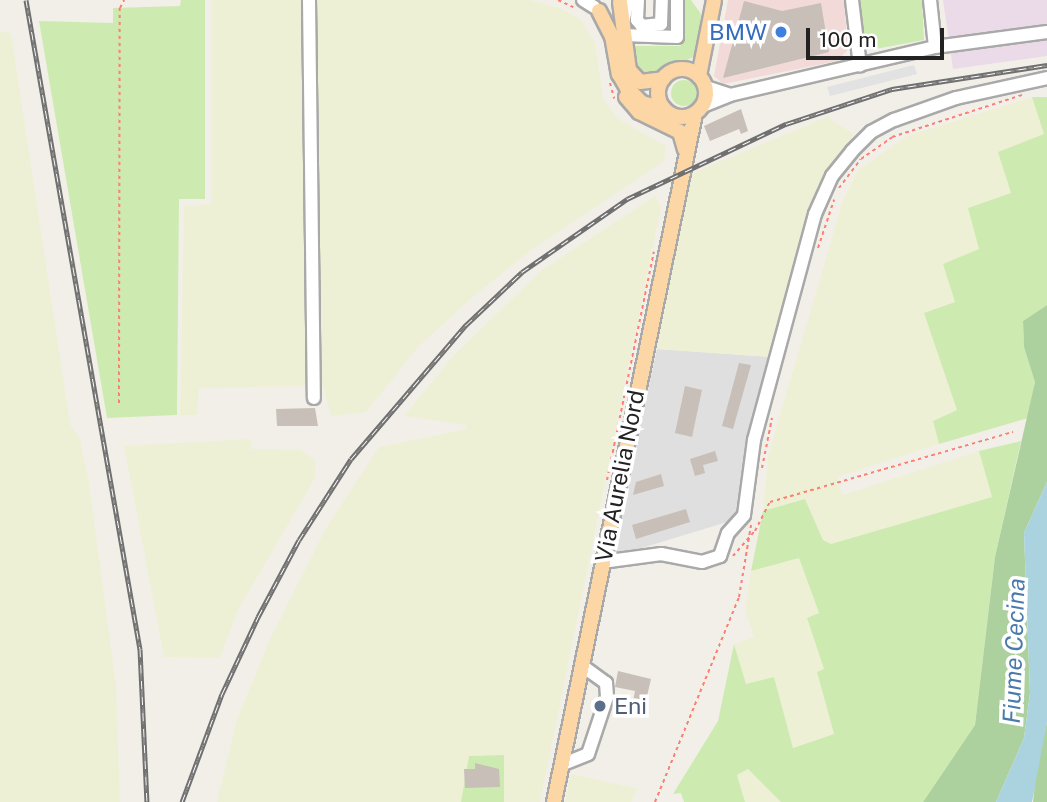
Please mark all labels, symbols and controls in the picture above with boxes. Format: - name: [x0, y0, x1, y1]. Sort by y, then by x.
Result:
- scale bar: [809, 14, 947, 58]
- place label: BMW: [709, 18, 767, 46]
- marker: BMW: [773, 24, 789, 40]
- text: 100 m: [819, 27, 876, 52]
- street label: Via Aurelia Nord: [590, 388, 650, 564]
- water label: Fiume Cecina: [997, 578, 1031, 724]
- place label: Eni: [614, 692, 647, 720]
- marker: Eni: [592, 698, 608, 714]

